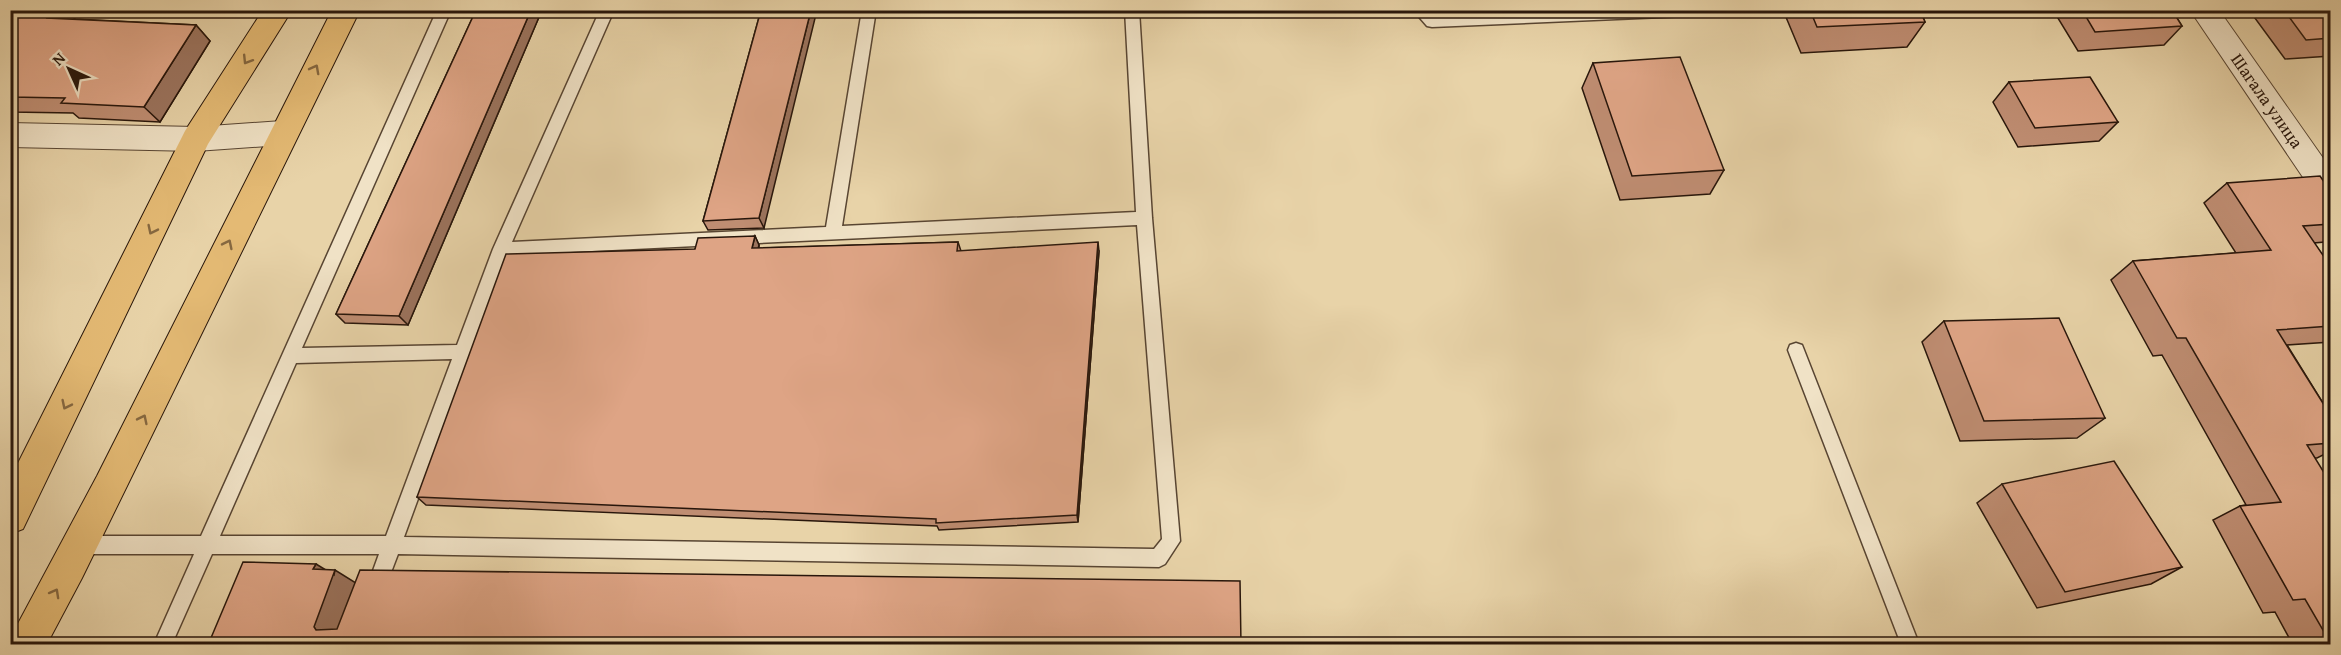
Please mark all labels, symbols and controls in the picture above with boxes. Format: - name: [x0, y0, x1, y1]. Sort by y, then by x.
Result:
- north arrow: [39, 39, 99, 99]
- text: N: [46, 46, 71, 71]
- street label: Шагала улица: [2225, 48, 2310, 154]
- one-way arrow: [242, 54, 254, 64]
- one-way arrow: [308, 65, 319, 76]
- one-way arrow: [147, 224, 159, 235]
- one-way arrow: [221, 239, 233, 250]
- one-way arrow: [61, 399, 73, 410]
- one-way arrow: [135, 415, 147, 426]
- one-way arrow: [48, 589, 59, 599]

